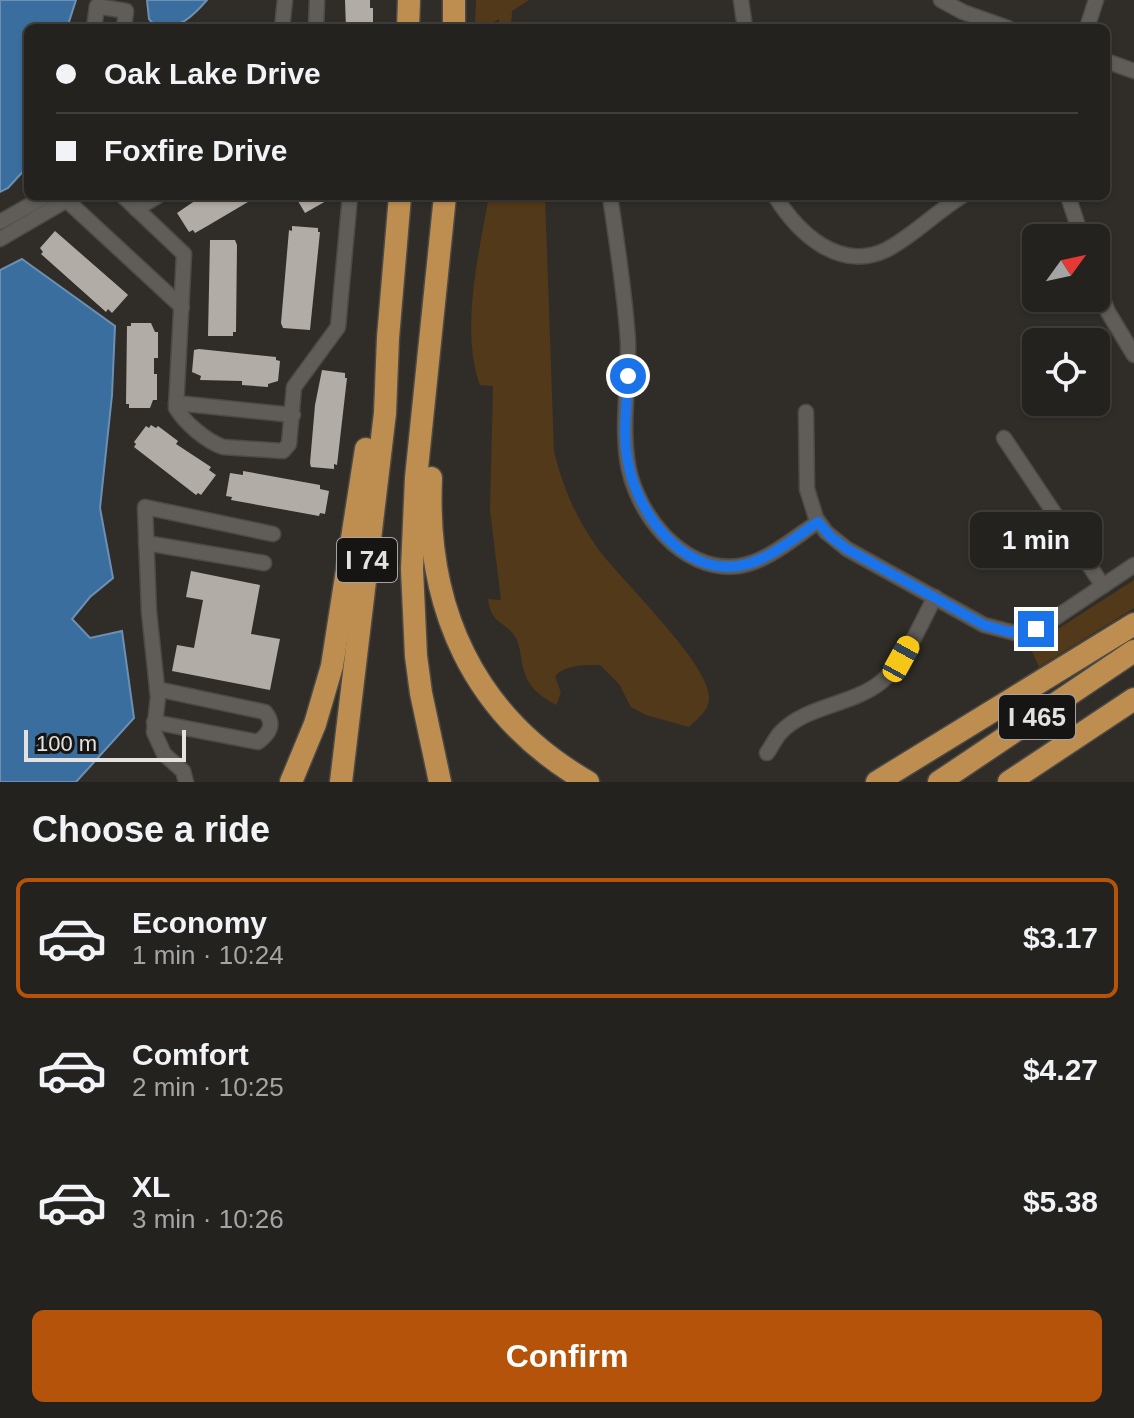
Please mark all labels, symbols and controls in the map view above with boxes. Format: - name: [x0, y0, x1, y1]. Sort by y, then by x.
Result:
- text: Oak Lake Drive: [104, 57, 321, 90]
- text: Foxfire Drive: [104, 134, 287, 167]
- north arrow: [1022, 224, 1110, 312]
- map controls: [1022, 224, 1110, 416]
- button: locate: [1022, 328, 1110, 416]
- route start: [610, 358, 646, 394]
- callout: 1 min: [970, 513, 1102, 569]
- text: 1 min: [1002, 525, 1070, 555]
- road number: I 74: [337, 538, 397, 582]
- route end: [1018, 611, 1054, 647]
- car: [879, 632, 923, 686]
- road number: I 465: [999, 695, 1075, 739]
- scale bar: [24, 726, 186, 762]
- text: 100 m: [36, 731, 97, 756]
- text: Choose a ride: [32, 809, 270, 850]
- icon: car: [36, 902, 108, 974]
- text: Economy: [132, 906, 267, 939]
- text: $3.17: [1023, 921, 1098, 954]
- text: 1 min · 10:24: [132, 940, 284, 970]
- icon: car: [36, 1034, 108, 1106]
- text: Comfort: [132, 1038, 249, 1071]
- text: $4.27: [1023, 1053, 1098, 1086]
- text: 2 min · 10:25: [132, 1072, 284, 1102]
- icon: car: [36, 1166, 108, 1238]
- text: XL: [132, 1170, 170, 1203]
- text: $5.38: [1023, 1185, 1098, 1218]
- text: 3 min · 10:26: [132, 1204, 284, 1234]
- button: Confirm: [32, 1310, 1102, 1402]

